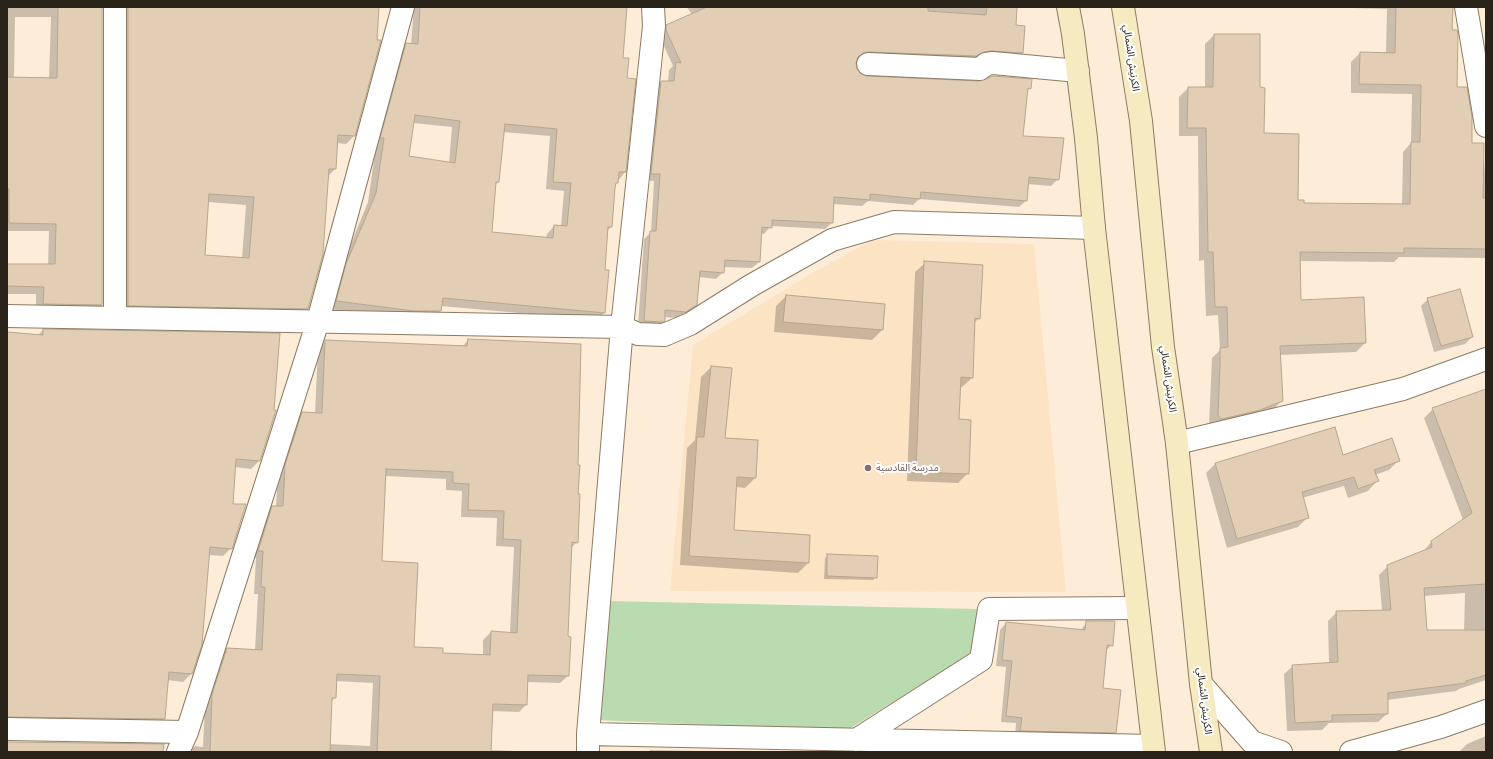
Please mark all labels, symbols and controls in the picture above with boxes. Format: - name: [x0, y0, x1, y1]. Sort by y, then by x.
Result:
- street label: الكرنيش الشمالي: [1120, 24, 1142, 92]
- street label: الكرنيش الشمالي: [1157, 345, 1179, 413]
- place label: مدرسة القادسية: [876, 462, 939, 474]
- marker: مدرسة القادسية: [863, 463, 873, 473]
- street label: الكرنيش الشمالي: [1194, 667, 1214, 735]

